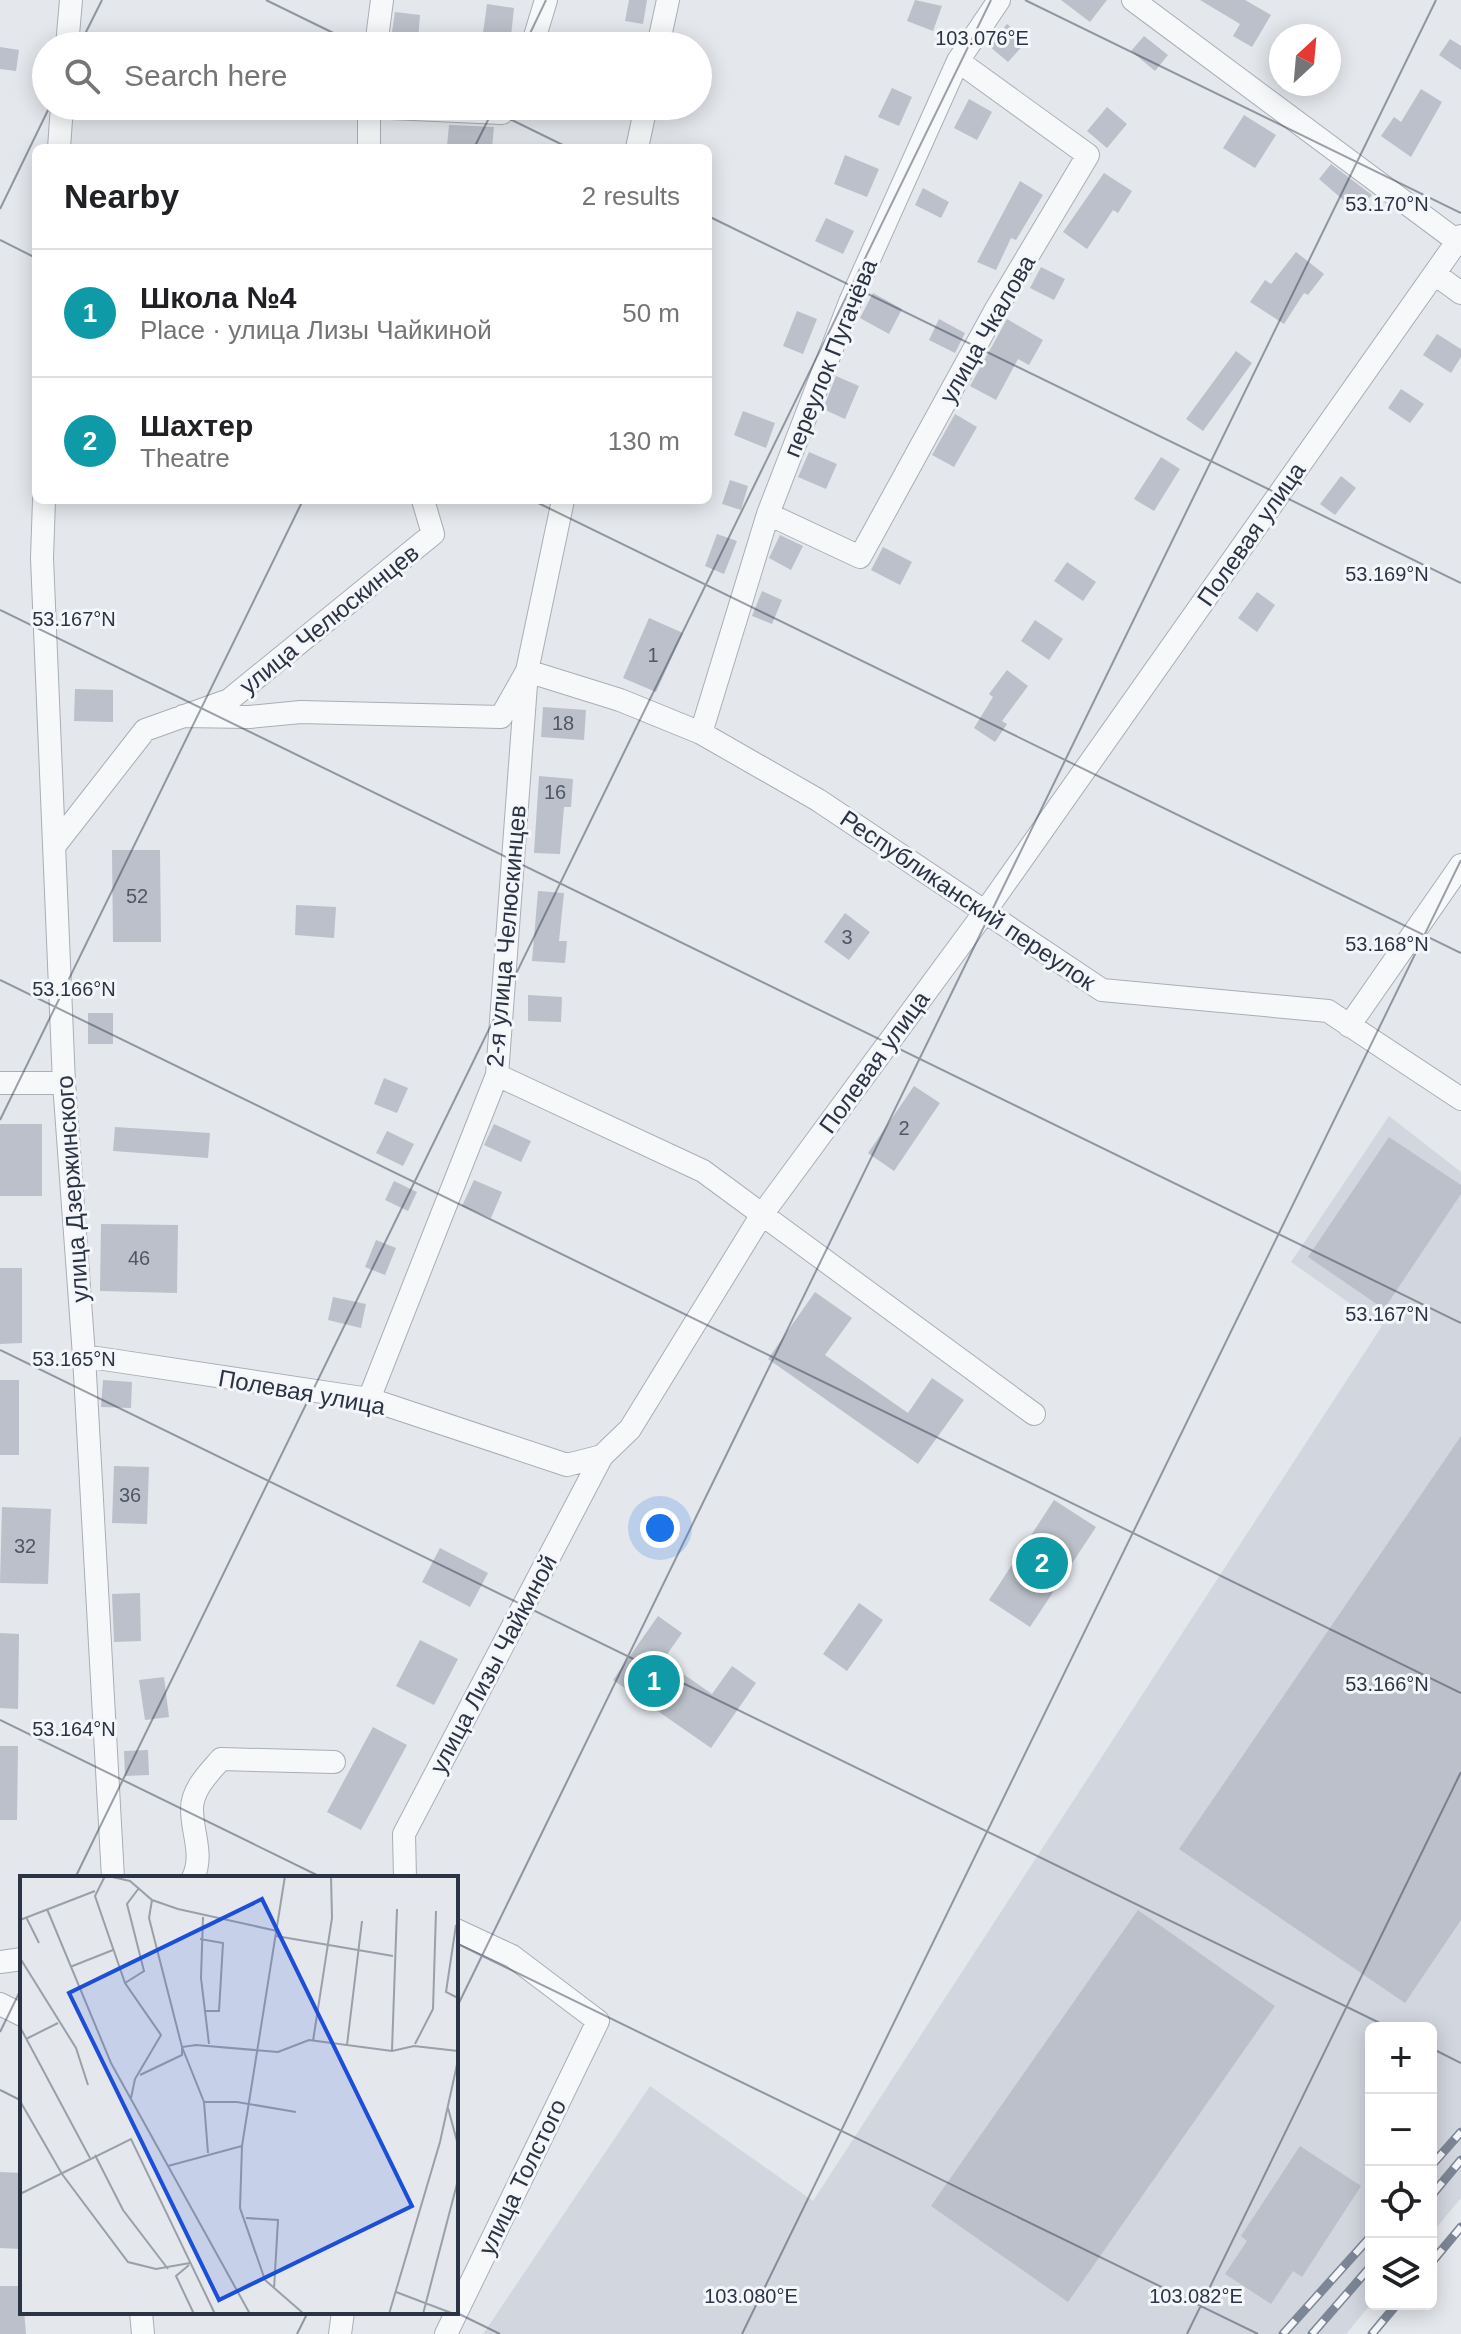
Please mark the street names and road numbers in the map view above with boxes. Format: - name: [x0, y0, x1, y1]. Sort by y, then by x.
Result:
- street label: улица Чкалова: [934, 250, 1041, 408]
- street label: переулок Пугачёва: [778, 255, 882, 461]
- street label: Полевая улица: [1192, 457, 1311, 611]
- street label: улица Челюскинцев: [234, 539, 424, 699]
- street label: 2-я улица Челюскинцев: [481, 804, 531, 1068]
- street label: Республиканский переулок: [835, 804, 1101, 996]
- street label: Полевая улица: [813, 985, 935, 1138]
- street label: улица Дзержинского: [51, 1075, 93, 1303]
- street label: Полевая улица: [216, 1364, 388, 1420]
- street label: улица Лизы Чайкиной: [424, 1550, 562, 1778]
- street label: улица Толстого: [473, 2095, 571, 2259]

